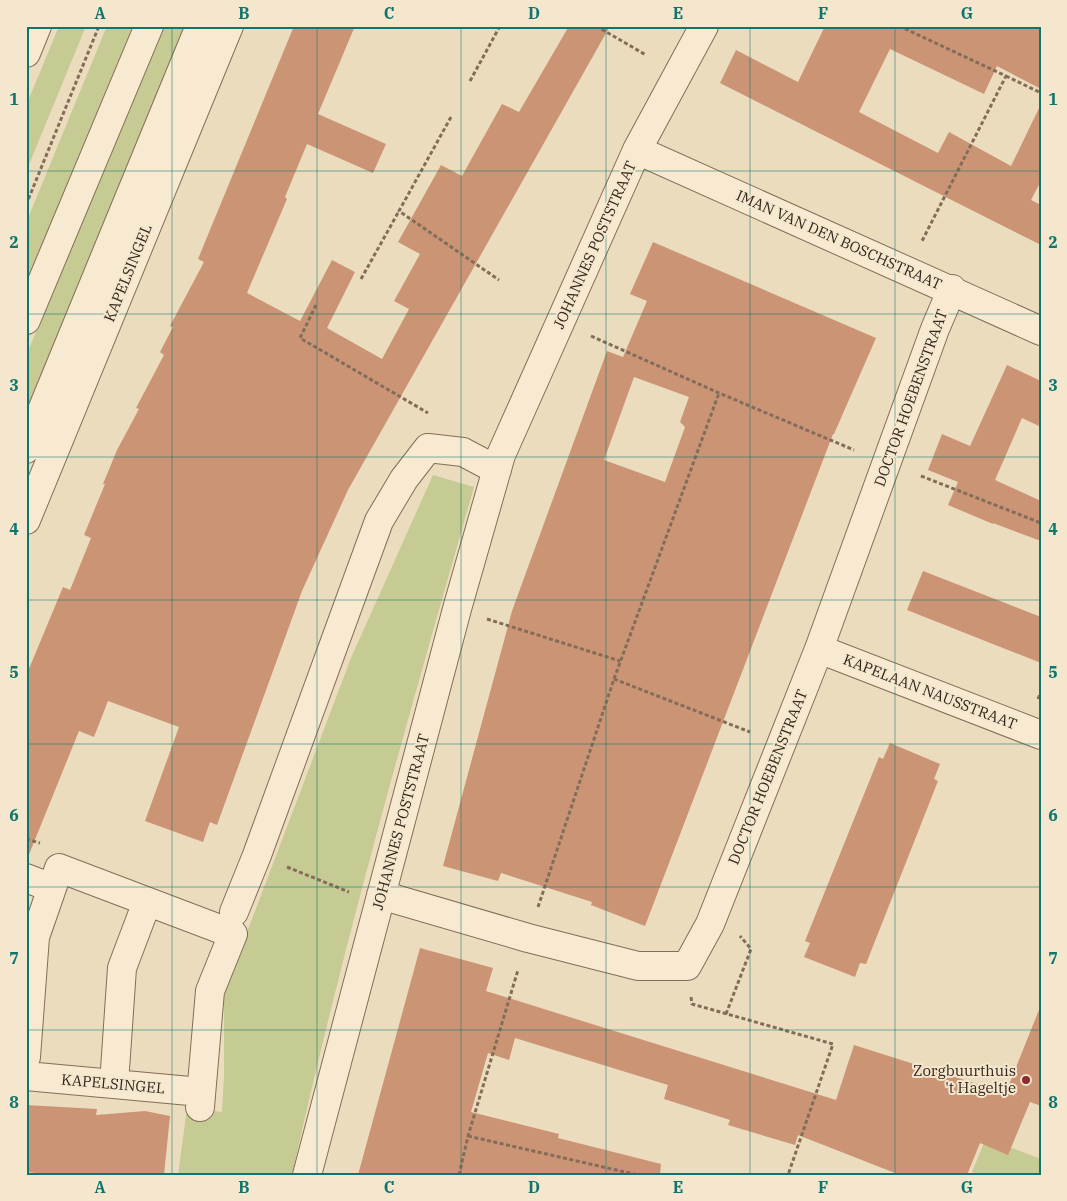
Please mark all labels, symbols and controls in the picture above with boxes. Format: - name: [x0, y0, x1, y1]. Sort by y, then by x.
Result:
- text: A: [94, 3, 106, 23]
- text: B: [238, 3, 250, 23]
- text: C: [384, 3, 394, 23]
- text: D: [528, 3, 540, 23]
- text: E: [673, 3, 683, 23]
- text: F: [818, 3, 828, 23]
- text: G: [961, 3, 973, 23]
- text: 1: [9, 89, 19, 109]
- text: 1: [1048, 89, 1058, 109]
- street label: JOHANNES POSTSTRAAT: [549, 158, 640, 332]
- street label: IMAN VAN DEN BOSCHSTRAAT: [733, 185, 945, 294]
- street label: KAPELSINGEL: [99, 221, 156, 325]
- text: 2: [9, 232, 19, 252]
- text: 2: [1048, 232, 1058, 252]
- street label: DOCTOR HOEBENSTRAAT: [870, 306, 952, 489]
- text: 3: [9, 375, 19, 395]
- text: 3: [1048, 375, 1058, 395]
- text: 4: [9, 519, 19, 539]
- text: 4: [1048, 519, 1058, 539]
- street label: KAPELAAN NAUSSTRAAT: [841, 650, 1020, 734]
- text: 5: [9, 662, 19, 682]
- text: 5: [1048, 662, 1058, 682]
- street label: DOCTOR HOEBENSTRAAT: [724, 686, 811, 867]
- street label: JOHANNES POSTSTRAAT: [368, 731, 433, 912]
- text: 6: [9, 805, 19, 825]
- text: 6: [1048, 805, 1058, 825]
- text: 7: [9, 948, 19, 968]
- text: 7: [1048, 948, 1058, 968]
- place label: Zorgbuurthuis 't Hageltje: [913, 1061, 1016, 1097]
- street label: KAPELSINGEL: [60, 1070, 166, 1097]
- marker: Zorgbuurthuis 't Hageltje: [1020, 1074, 1032, 1086]
- text: 8: [9, 1092, 19, 1112]
- text: 8: [1048, 1092, 1058, 1112]
- text: A: [94, 1177, 106, 1197]
- text: B: [238, 1177, 250, 1197]
- text: C: [384, 1177, 394, 1197]
- text: D: [528, 1177, 540, 1197]
- text: E: [673, 1177, 683, 1197]
- text: F: [818, 1177, 828, 1197]
- text: G: [961, 1177, 973, 1197]

